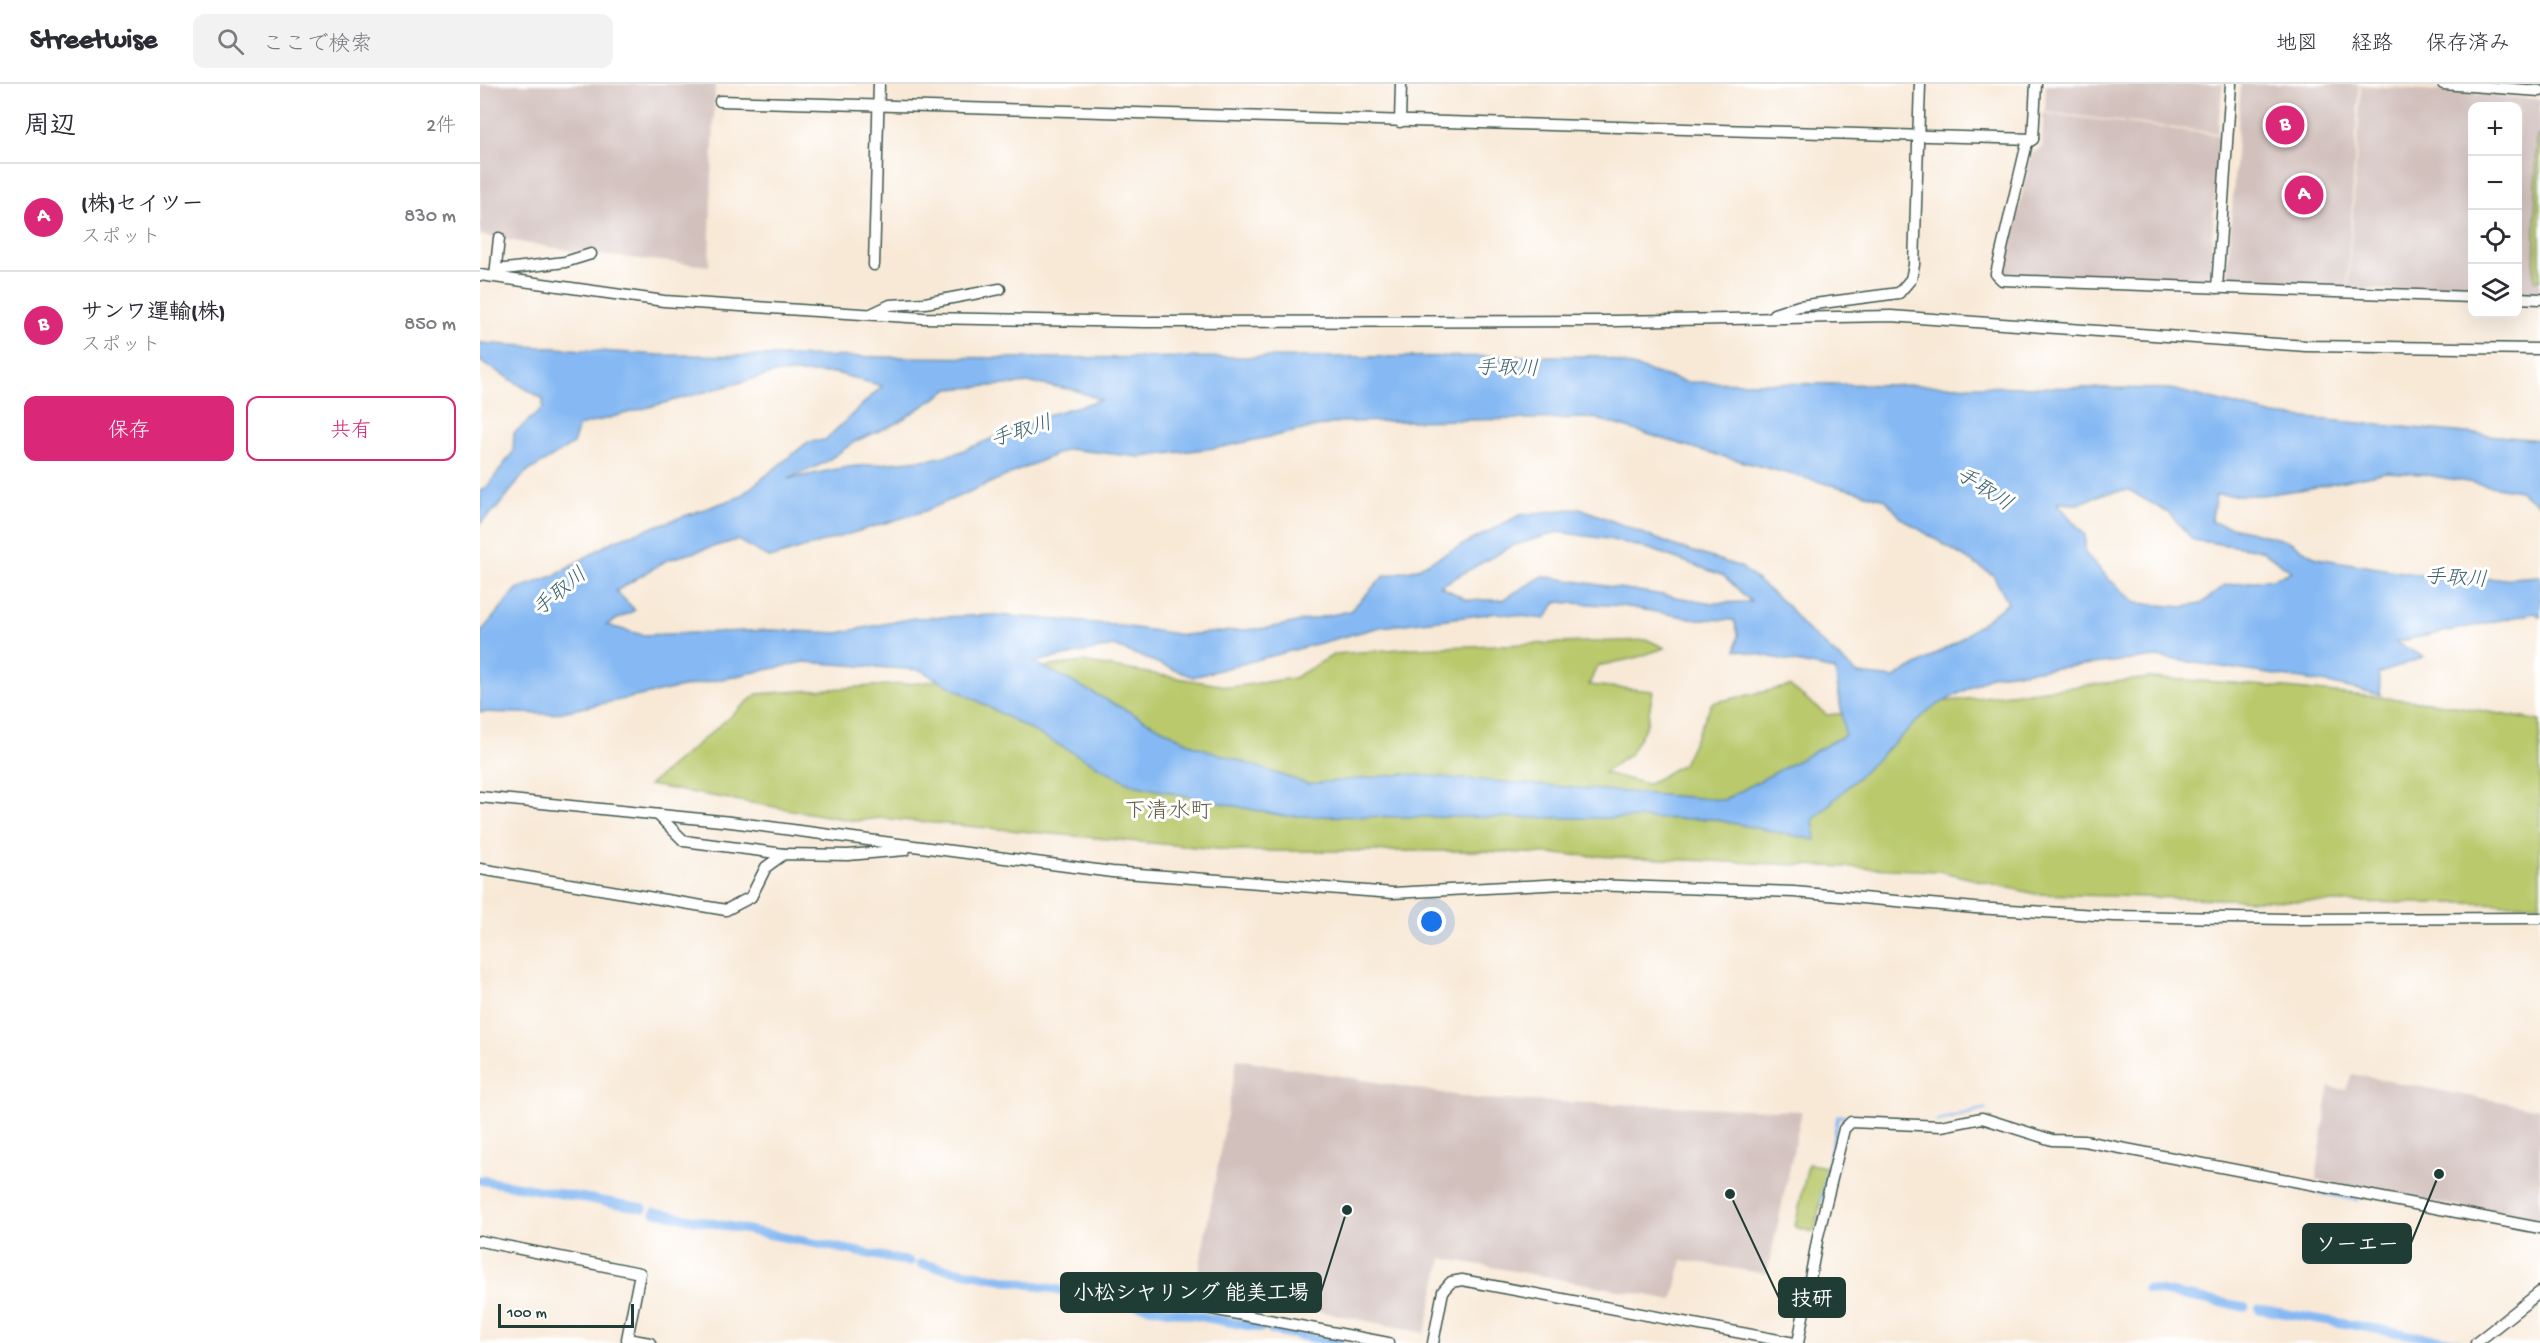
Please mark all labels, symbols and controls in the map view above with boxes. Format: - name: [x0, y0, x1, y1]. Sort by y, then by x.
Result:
- search box: [193, 14, 613, 68]
- text: Streetwise: [30, 25, 157, 58]
- icon: search: [214, 25, 247, 58]
- text: ここで検索: [262, 33, 372, 59]
- text: 地図: [2276, 33, 2318, 58]
- text: 経路: [2351, 33, 2393, 58]
- text: 保存済み: [2426, 33, 2510, 58]
- pin: B: [2266, 102, 2304, 147]
- map controls: [2468, 102, 2522, 318]
- button: +: [2468, 102, 2522, 156]
- text: 周辺: [24, 113, 76, 144]
- text: 2件: [426, 116, 456, 139]
- button: −: [2468, 156, 2522, 210]
- pin: A: [2284, 172, 2324, 218]
- text: (株)セイツー: [81, 193, 203, 219]
- text: A: [38, 206, 49, 229]
- text: 830 m: [404, 206, 456, 229]
- button: locate: [2468, 210, 2522, 264]
- text: スポット: [81, 227, 161, 250]
- button: layers: [2468, 264, 2522, 318]
- text: サンワ運輸(株): [81, 301, 225, 327]
- text: B: [38, 314, 49, 337]
- text: 850 m: [404, 314, 456, 337]
- text: スポット: [81, 335, 161, 358]
- water label: 手取川: [1475, 356, 1539, 384]
- button: 保存: [24, 396, 234, 461]
- button: 共有: [246, 396, 456, 461]
- water label: 手取川: [988, 411, 1056, 455]
- water label: 手取川: [1950, 462, 2017, 519]
- water label: 手取川: [528, 563, 593, 624]
- water label: 手取川: [2424, 565, 2488, 595]
- district label: 下清水町: [1124, 799, 1212, 826]
- your location: [1417, 907, 1446, 936]
- callout: ソーエー: [2303, 1224, 2411, 1263]
- text: ソーエー: [2315, 1235, 2399, 1260]
- callout: 小松シヤリング 能美工場: [1061, 1273, 1321, 1312]
- callout: 技研: [1779, 1278, 1845, 1317]
- text: 小松シヤリング 能美工場: [1073, 1281, 1309, 1308]
- text: 技研: [1791, 1288, 1833, 1314]
- scale bar: [498, 1301, 634, 1328]
- text: 100 m: [507, 1305, 547, 1324]

